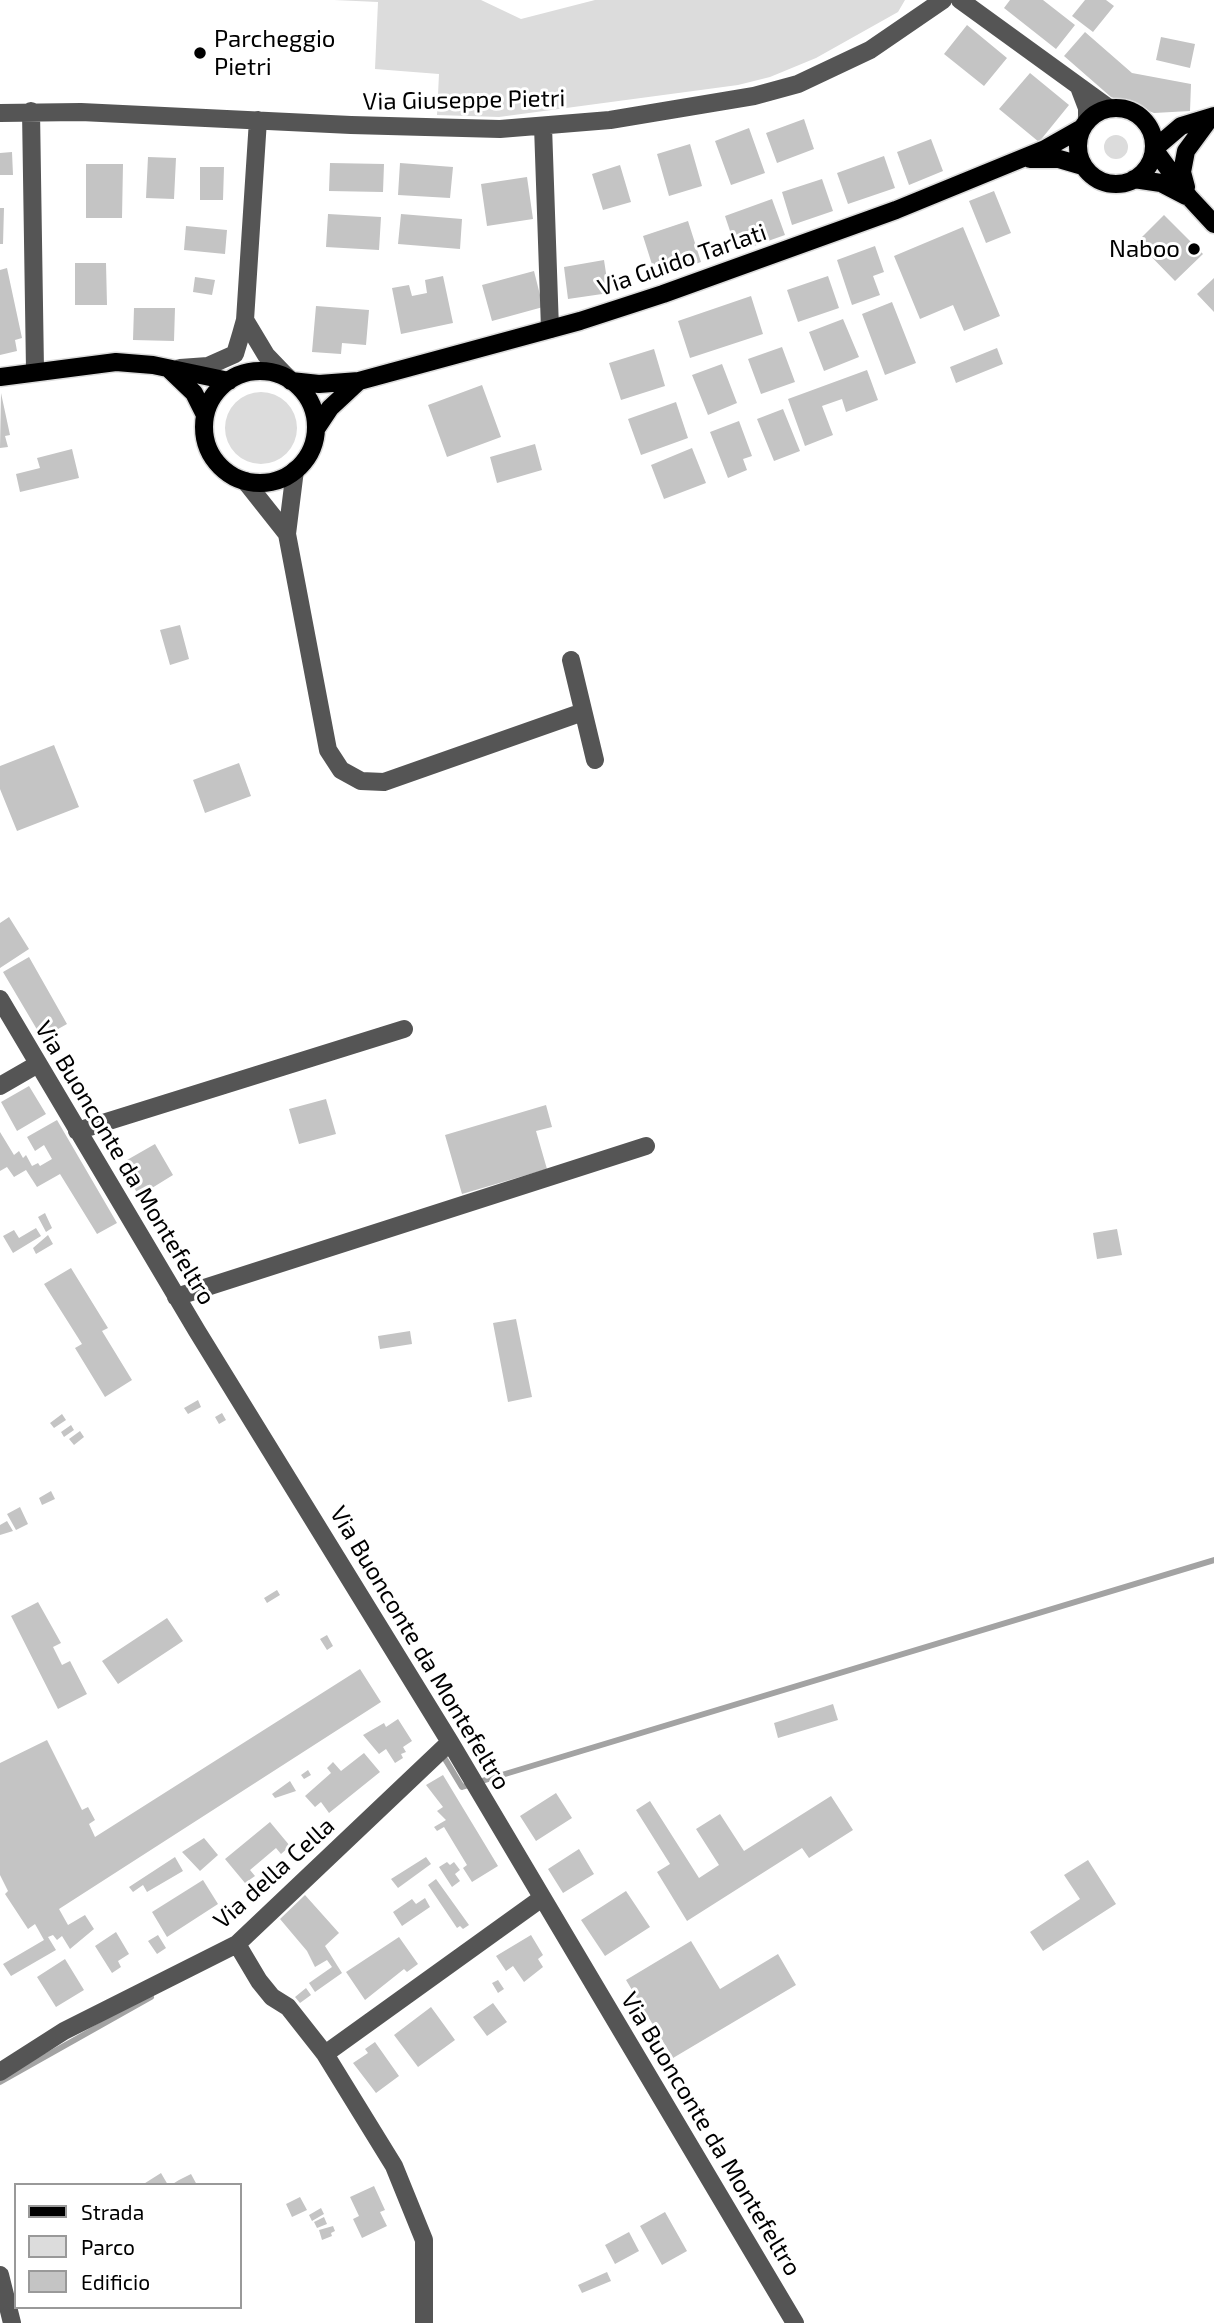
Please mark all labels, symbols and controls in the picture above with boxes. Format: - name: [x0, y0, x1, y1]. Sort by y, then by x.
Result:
- place label: Parcheggio Pietri: [214, 25, 335, 81]
- marker: Parcheggio Pietri: [192, 45, 208, 61]
- street label: Via Giuseppe Pietri: [362, 84, 566, 116]
- street label: Via Guido Tarlati: [594, 218, 770, 302]
- place label: Naboo: [1109, 235, 1180, 263]
- marker: Naboo: [1186, 241, 1202, 257]
- street label: Via Buonconte da Montefeltro: [29, 1016, 221, 1310]
- street label: Via Buonconte da Montefeltro: [324, 1501, 516, 1795]
- street label: Via della Cella: [208, 1811, 340, 1935]
- street label: Via Buonconte da Montefeltro: [615, 1987, 807, 2281]
- legend: [14, 2183, 242, 2309]
- text: Strada: [81, 2199, 144, 2224]
- text: Parco: [81, 2234, 135, 2259]
- text: Edificio: [81, 2269, 150, 2294]

